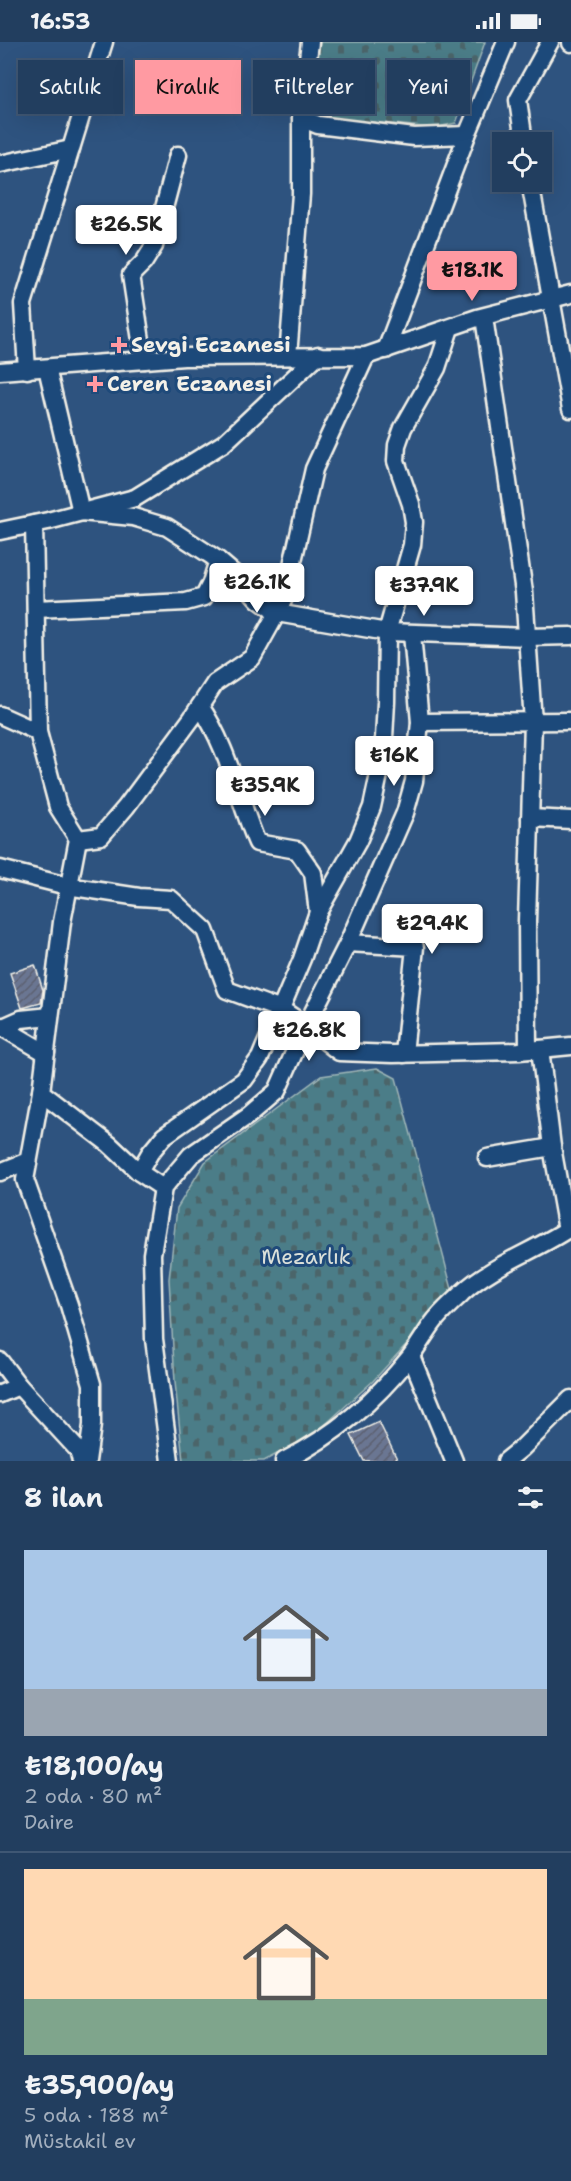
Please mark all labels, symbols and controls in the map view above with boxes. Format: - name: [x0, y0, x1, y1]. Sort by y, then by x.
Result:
- text: 16:53: [30, 7, 90, 36]
- chip: Satılık: [18, 60, 123, 114]
- chip: Kiralık: [135, 60, 241, 114]
- chip: Filtreler: [253, 60, 375, 114]
- chip: Yeni: [387, 60, 470, 114]
- map controls: [492, 132, 552, 192]
- button: locate: [492, 132, 552, 192]
- pin: ₺26.5K: [77, 205, 175, 256]
- text: ₺26.5K: [90, 211, 162, 237]
- pin: ₺18.1K: [423, 251, 521, 302]
- text: ₺18.1K: [441, 257, 503, 283]
- place label: Sevgi Eczanesi: [131, 331, 291, 359]
- marker: Sevgi Eczanesi: [112, 338, 126, 352]
- place label: Ceren Eczanesi: [107, 370, 272, 398]
- marker: Ceren Eczanesi: [88, 377, 102, 391]
- pin: ₺26.1K: [208, 563, 306, 614]
- pin: ₺37.9K: [375, 566, 473, 617]
- text: ₺26.1K: [223, 569, 291, 595]
- text: ₺37.9K: [389, 572, 459, 598]
- pin: ₺16K: [358, 736, 430, 787]
- text: ₺16K: [369, 742, 419, 768]
- pin: ₺35.9K: [216, 766, 314, 817]
- text: ₺35.9K: [230, 772, 300, 798]
- pin: ₺29.4K: [383, 904, 481, 955]
- text: ₺29.4K: [396, 910, 468, 936]
- pin: ₺26.8K: [260, 1011, 358, 1062]
- text: ₺26.8K: [272, 1017, 346, 1043]
- park label: Mezarlık: [261, 1243, 351, 1271]
- text: 8 ilan: [24, 1480, 103, 1515]
- icon: filters: [514, 1481, 547, 1514]
- icon: home: [232, 1589, 340, 1697]
- text: ₺18,100/ay: [24, 1748, 164, 1783]
- text: 2 oda · 80 m²: [24, 1783, 162, 1809]
- text: Daire: [24, 1809, 74, 1835]
- icon: home: [232, 1908, 340, 2016]
- text: ₺35,900/ay: [24, 2067, 174, 2102]
- text: 5 oda · 188 m²: [24, 2102, 168, 2128]
- text: Müstakil ev: [24, 2128, 136, 2154]

